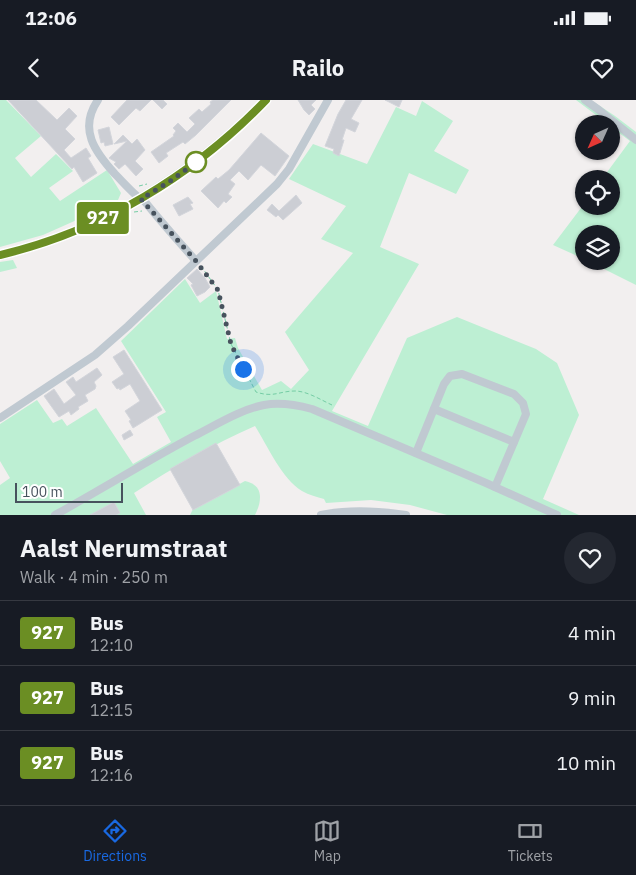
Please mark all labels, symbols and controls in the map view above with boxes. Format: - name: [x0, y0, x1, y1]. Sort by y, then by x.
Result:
- text: 12:06: [25, 6, 77, 30]
- text: Railo: [292, 53, 344, 82]
- icon: back: [20, 54, 48, 82]
- icon: heart: [588, 54, 616, 82]
- north arrow: [575, 115, 620, 160]
- map controls: [575, 115, 620, 270]
- unlabelled marker: [185, 151, 207, 173]
- button: locate: [575, 170, 620, 215]
- line badge: 927: [74, 202, 132, 234]
- text: 927: [87, 206, 119, 229]
- button: layers: [575, 225, 620, 270]
- your location: [231, 357, 256, 382]
- scale bar: [15, 480, 122, 503]
- text: 100 m: [22, 483, 63, 501]
- text: Aalst Nerumstraat: [20, 532, 227, 564]
- button: heart: [564, 532, 616, 584]
- text: Walk · 4 min · 250 m: [20, 567, 168, 587]
- text: Bus: [90, 611, 124, 635]
- text: 927: [31, 621, 64, 644]
- text: 4 min: [568, 621, 616, 645]
- text: 12:10: [90, 635, 133, 655]
- text: Bus: [90, 676, 124, 700]
- text: 927: [31, 686, 64, 709]
- text: 9 min: [568, 686, 616, 710]
- text: 12:15: [90, 700, 133, 720]
- text: Bus: [90, 741, 124, 765]
- text: 927: [31, 751, 64, 774]
- text: 10 min: [557, 751, 616, 775]
- text: 12:16: [90, 765, 133, 785]
- tab: Directions: [83, 817, 147, 865]
- tab: Map: [313, 817, 341, 865]
- tab: Tickets: [508, 817, 553, 865]

